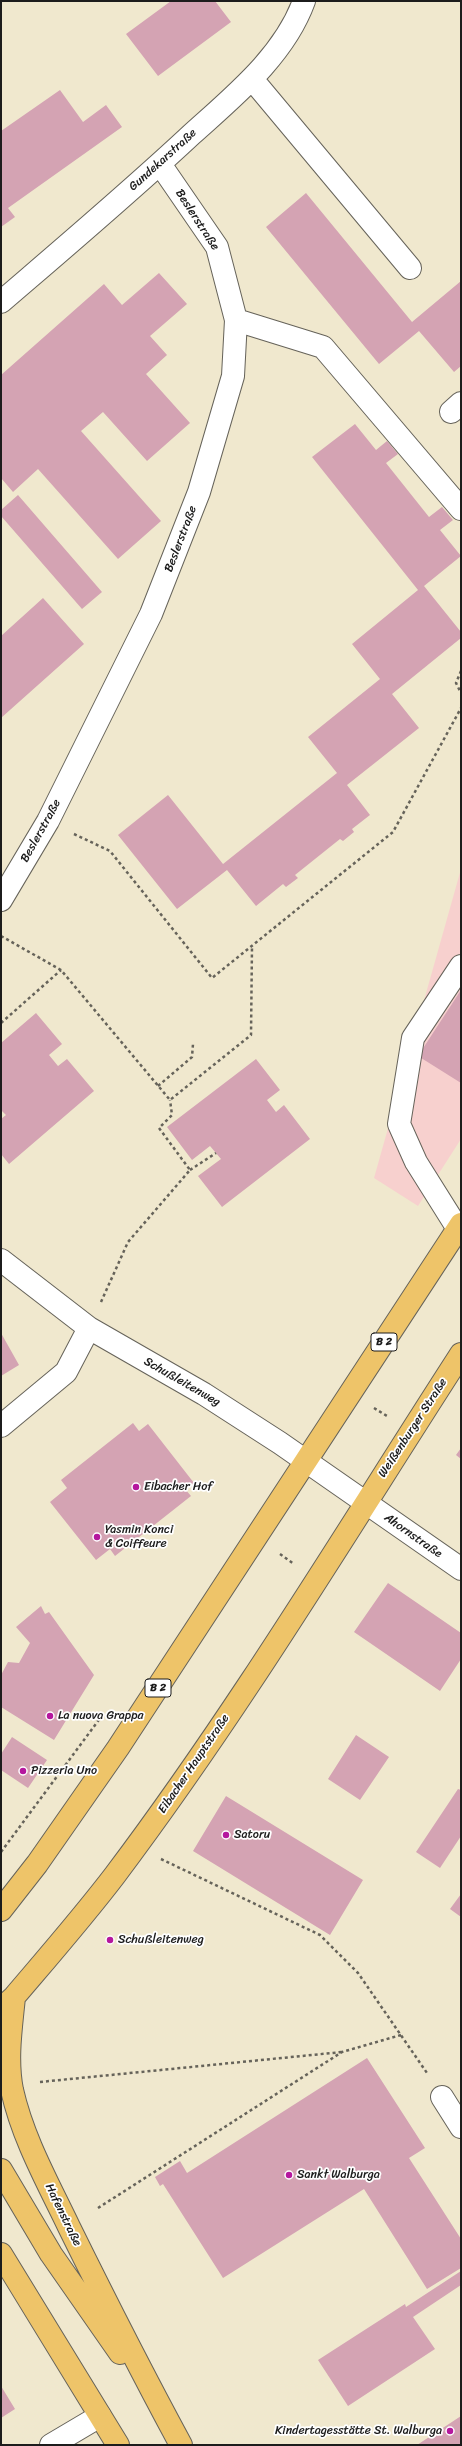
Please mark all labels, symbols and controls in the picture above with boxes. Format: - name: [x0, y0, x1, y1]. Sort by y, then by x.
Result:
- street label: Gundekarstraße: [126, 126, 200, 194]
- street label: Beslerstraße: [172, 187, 222, 253]
- street label: Beslerstraße: [162, 504, 200, 574]
- street label: Beslerstraße: [18, 797, 64, 865]
- road number: B 2: [371, 1333, 397, 1351]
- street label: Schußleitenweg: [141, 1354, 223, 1410]
- street label: Weißenburger Straße: [376, 1376, 450, 1480]
- place label: Eibacher Hof: [144, 1480, 213, 1494]
- marker: Eibacher Hof: [131, 1482, 141, 1492]
- street label: Ahornstraße: [381, 1511, 445, 1561]
- place label: Yasmin Konci & Coiffeure: [105, 1523, 173, 1551]
- marker: Yasmin Konci & Coiffeure: [92, 1532, 102, 1542]
- road number: B 2: [145, 1679, 171, 1697]
- place label: La nuova Grappa: [58, 1709, 144, 1723]
- marker: La nuova Grappa: [45, 1711, 55, 1721]
- street label: Eibacher Hauptstraße: [155, 1712, 233, 1816]
- place label: Pizzeria Uno: [31, 1764, 97, 1778]
- marker: Pizzeria Uno: [18, 1766, 28, 1776]
- place label: Satoru: [234, 1828, 270, 1842]
- marker: Satoru: [221, 1830, 231, 1840]
- place label: Schußleitenweg: [118, 1933, 204, 1947]
- marker: Schußleitenweg: [105, 1935, 115, 1945]
- place label: Sankt Walburga: [297, 2168, 380, 2182]
- marker: Sankt Walburga: [284, 2170, 294, 2180]
- street label: Hafenstraße: [42, 2181, 84, 2249]
- place label: Kindertagesstätte St. Walburga: [275, 2424, 442, 2438]
- marker: Kindertagesstätte St. Walburga: [445, 2426, 455, 2436]

